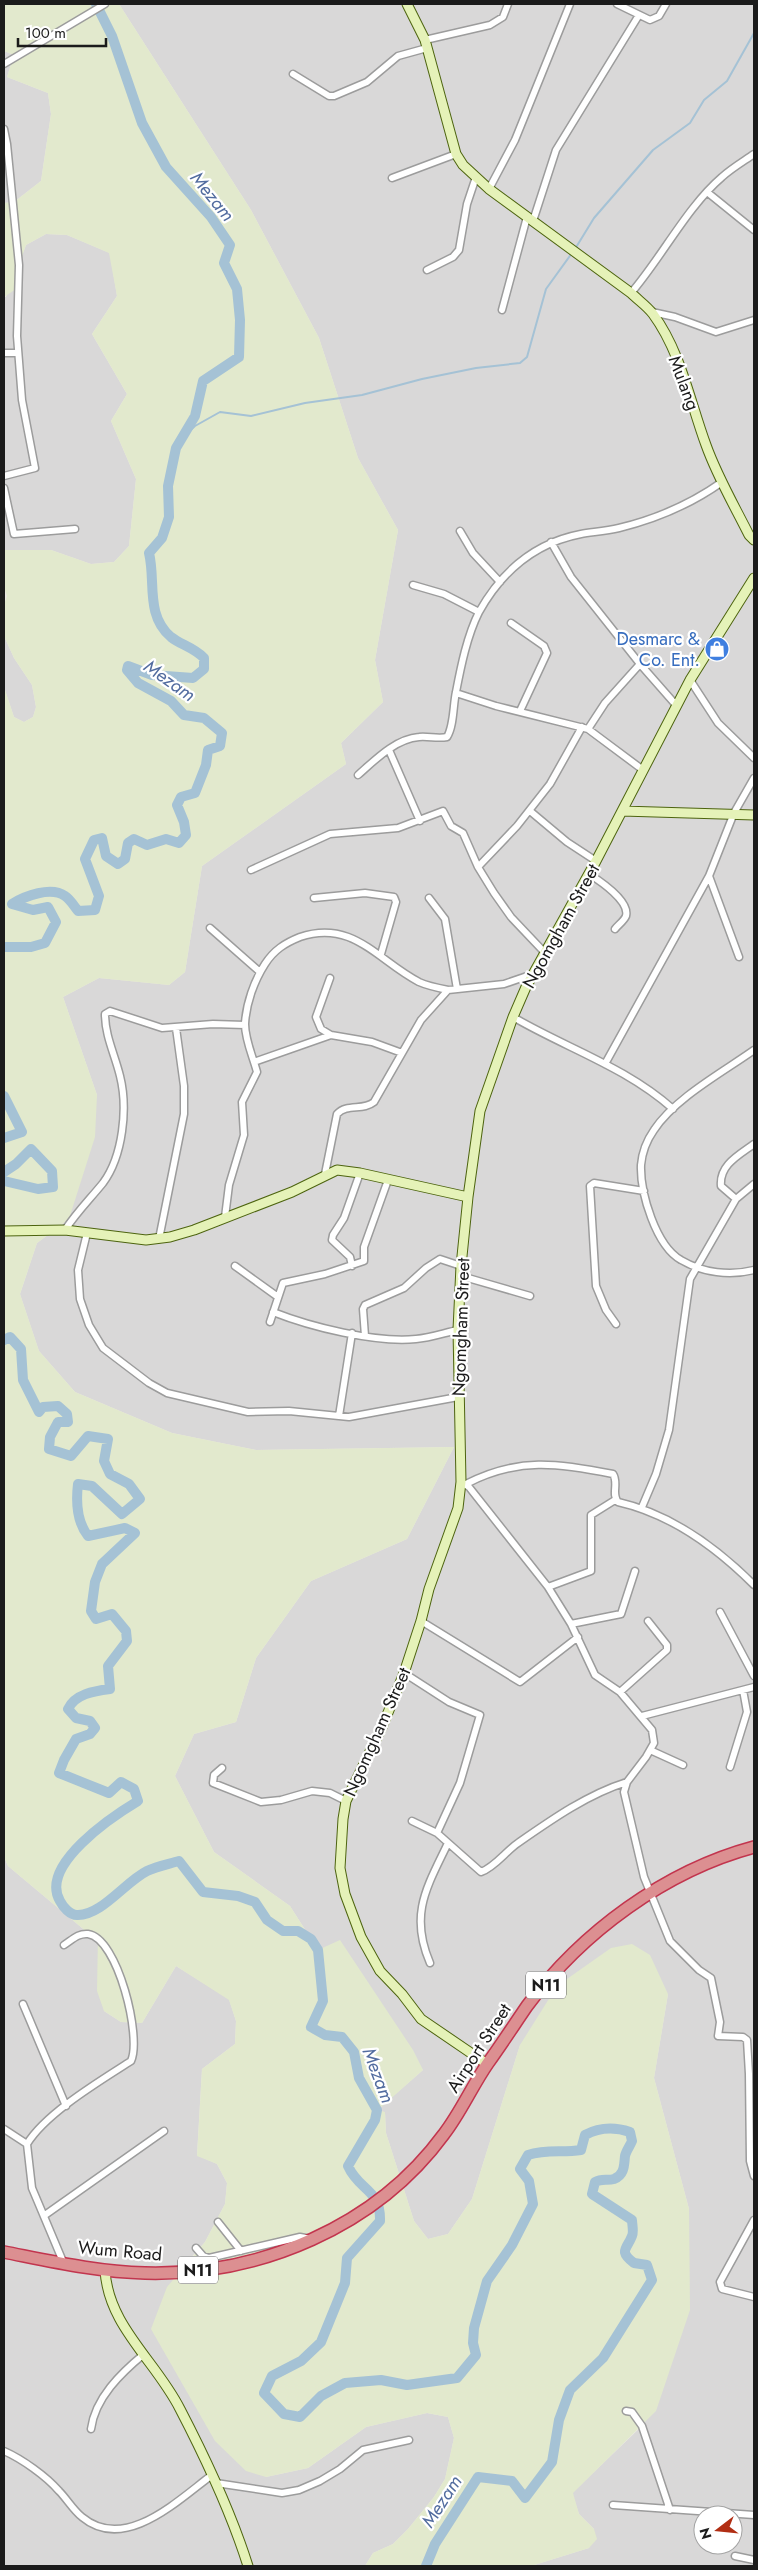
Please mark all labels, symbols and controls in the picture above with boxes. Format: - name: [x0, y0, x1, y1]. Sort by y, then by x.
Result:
- scale bar: [18, 15, 105, 47]
- text: 100 m: [25, 22, 66, 44]
- water label: Mezam: [184, 165, 241, 227]
- street label: Mulang: [662, 352, 706, 414]
- place label: Desmarc & Co. Ent.: [616, 626, 700, 673]
- shop icon: Desmarc & Co. Ent.: [704, 636, 730, 662]
- water label: Mezam: [138, 653, 201, 708]
- street label: Ngomgham Street: [516, 858, 606, 993]
- street label: Ngomgham Street: [446, 1256, 476, 1397]
- street label: Ngomgham Street: [337, 1663, 417, 1801]
- road number: N11: [526, 1972, 566, 1998]
- street label: Airport Street: [440, 1998, 518, 2098]
- water label: Mezam: [356, 2043, 401, 2107]
- street label: Wum Road: [77, 2234, 163, 2268]
- road number: N11: [178, 2256, 218, 2284]
- water label: Mezam: [414, 2470, 468, 2533]
- north arrow: [693, 2505, 743, 2555]
- text: N: [694, 2525, 717, 2542]

